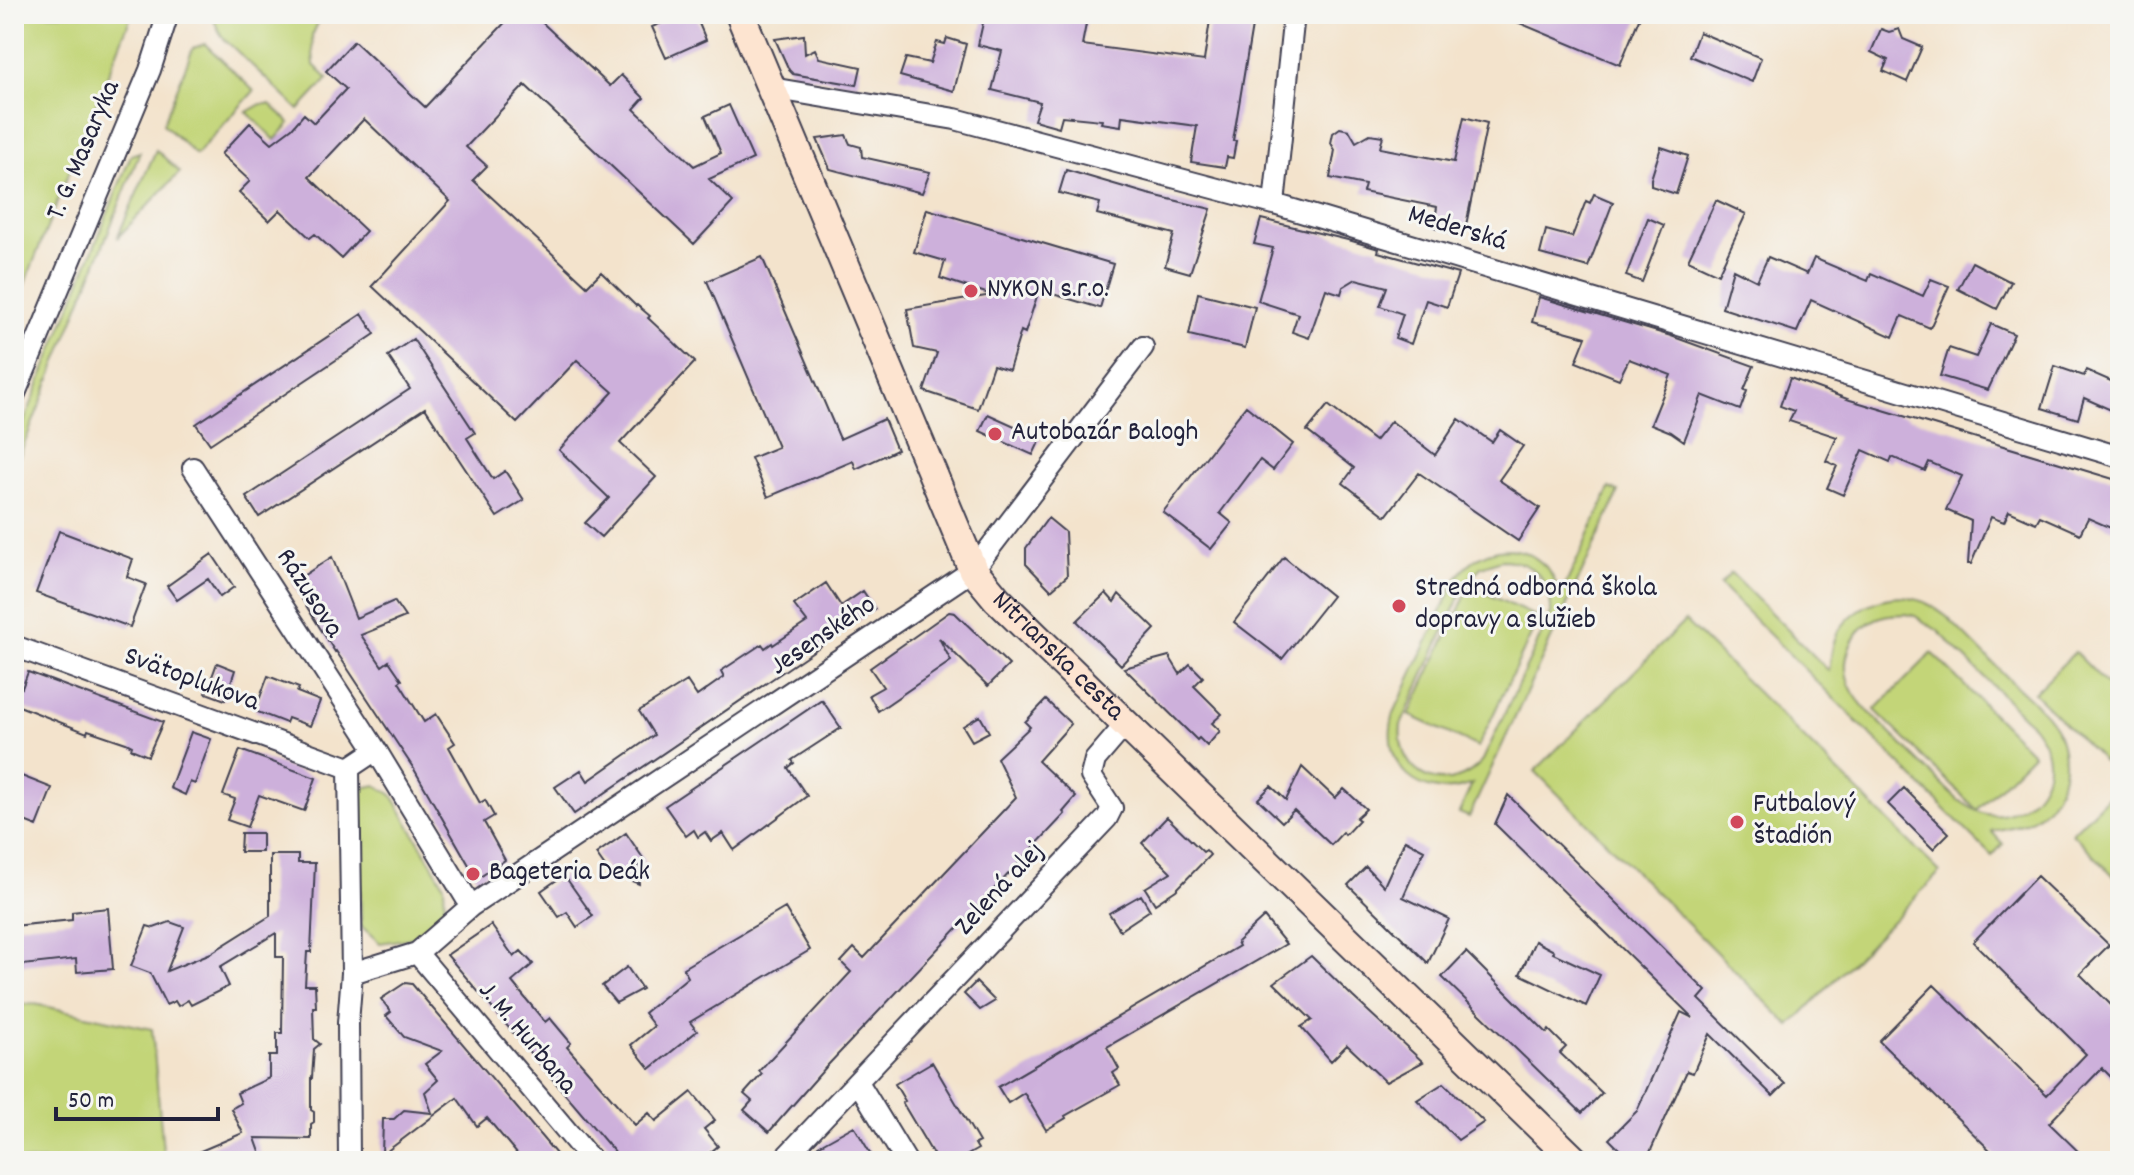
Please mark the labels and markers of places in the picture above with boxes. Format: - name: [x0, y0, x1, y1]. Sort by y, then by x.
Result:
- place label: NYKON s.r.o.: [987, 271, 1109, 311]
- marker: NYKON s.r.o.: [962, 282, 980, 300]
- place label: Autobazár Balogh: [1011, 414, 1198, 454]
- marker: Autobazár Balogh: [986, 425, 1004, 443]
- place label: Stredná odborná škola dopravy a služieb: [1415, 570, 1657, 642]
- marker: Stredná odborná škola dopravy a služieb: [1390, 597, 1408, 615]
- place label: Futbalový štadión: [1753, 786, 1856, 858]
- marker: Futbalový štadión: [1728, 813, 1746, 831]
- place label: Bageteria Deák: [489, 854, 650, 894]
- marker: Bageteria Deák: [464, 865, 482, 883]

